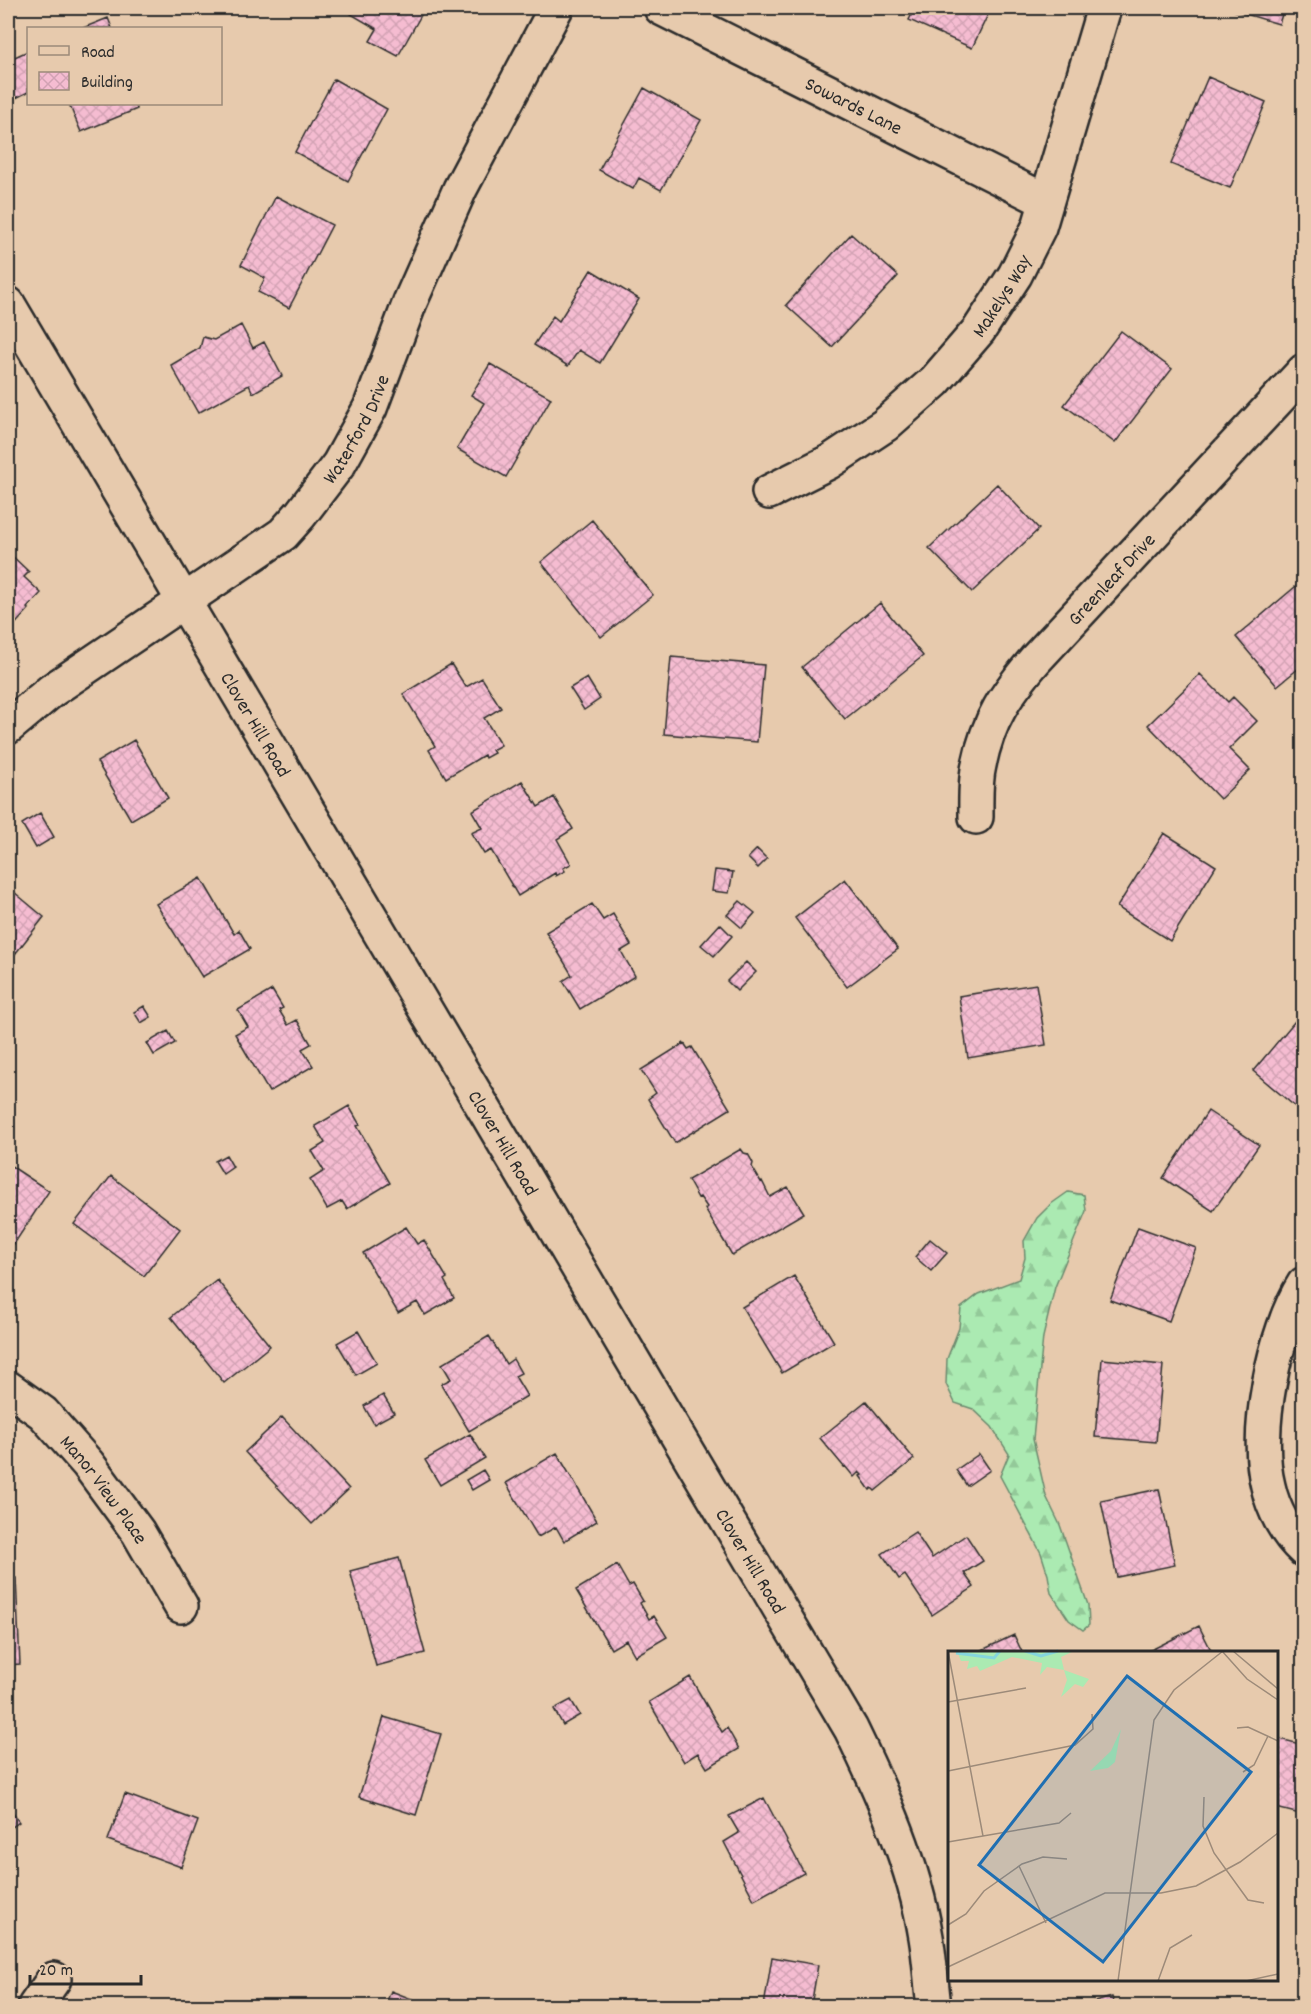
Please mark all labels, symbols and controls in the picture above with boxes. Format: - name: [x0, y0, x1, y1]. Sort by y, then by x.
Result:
- legend: [27, 27, 222, 105]
- text: Road: [81, 41, 115, 66]
- text: Building: [81, 71, 133, 96]
- street label: Sowards Lane: [799, 71, 906, 144]
- street label: Makelys Way: [967, 250, 1040, 344]
- street label: Waterford Drive: [317, 371, 398, 491]
- street label: Greenleaf Drive: [1063, 528, 1163, 633]
- street label: Clover Hill Road: [212, 668, 296, 784]
- street label: Clover Hill Road: [459, 1086, 543, 1202]
- street label: Manor View Place: [52, 1430, 153, 1550]
- street label: Clover Hill Road: [707, 1504, 791, 1620]
- inset map: [948, 1651, 1278, 1981]
- scale bar: [30, 1948, 141, 1986]
- text: 20 m: [39, 1959, 73, 1984]

